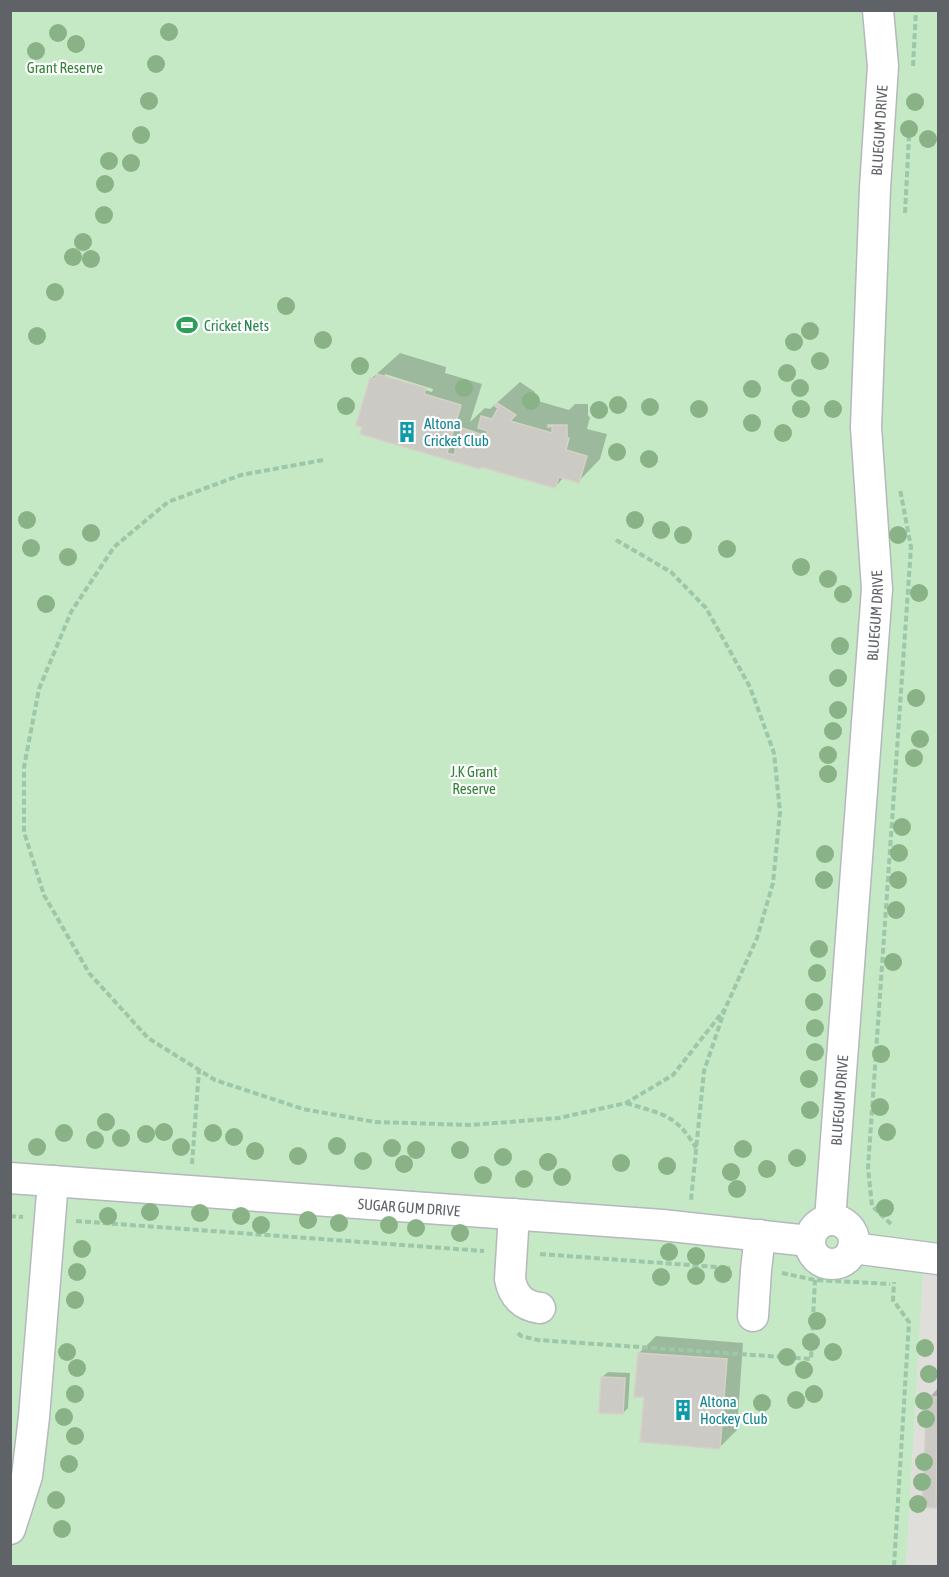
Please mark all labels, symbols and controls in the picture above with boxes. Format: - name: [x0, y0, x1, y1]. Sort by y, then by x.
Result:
- park label: Grant Reserve: [27, 59, 103, 76]
- street label: BLUEGUM DRIVE: [867, 84, 890, 176]
- sports icon: Cricket Nets: [175, 313, 199, 337]
- place label: Cricket Nets: [204, 317, 269, 334]
- place label: Altona Cricket Club: [424, 415, 489, 449]
- building icon: Altona Cricket Club: [395, 420, 419, 444]
- street label: BLUEGUM DRIVE: [863, 569, 886, 661]
- park label: J.K Grant Reserve: [450, 763, 498, 797]
- street label: BLUEGUM DRIVE: [827, 1054, 851, 1146]
- street label: SUGAR GUM DRIVE: [357, 1195, 461, 1219]
- place label: Altona Hockey Club: [700, 1393, 768, 1427]
- building icon: Altona Hockey Club: [671, 1398, 695, 1422]

